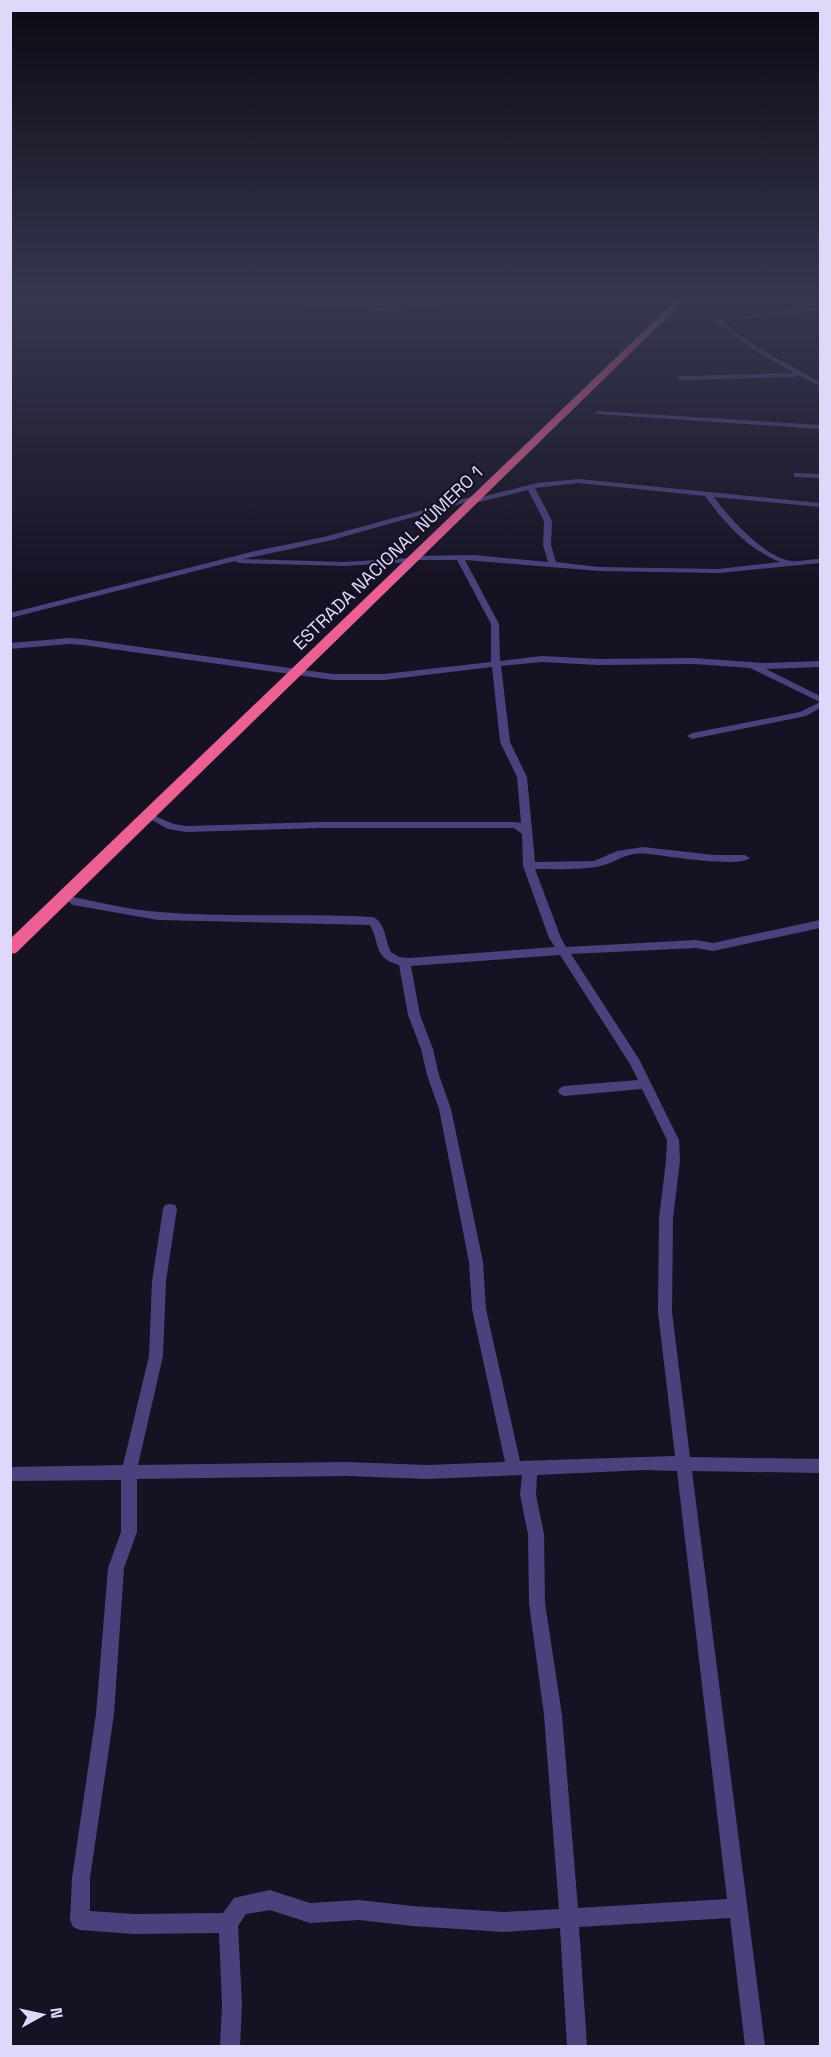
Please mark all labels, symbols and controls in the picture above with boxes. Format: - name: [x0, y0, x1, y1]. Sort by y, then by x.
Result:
- street label: ESTRADA NACIONAL NÚMERO 1: [288, 461, 487, 654]
- north arrow: [12, 1985, 72, 2045]
- text: N: [45, 2006, 68, 2020]

